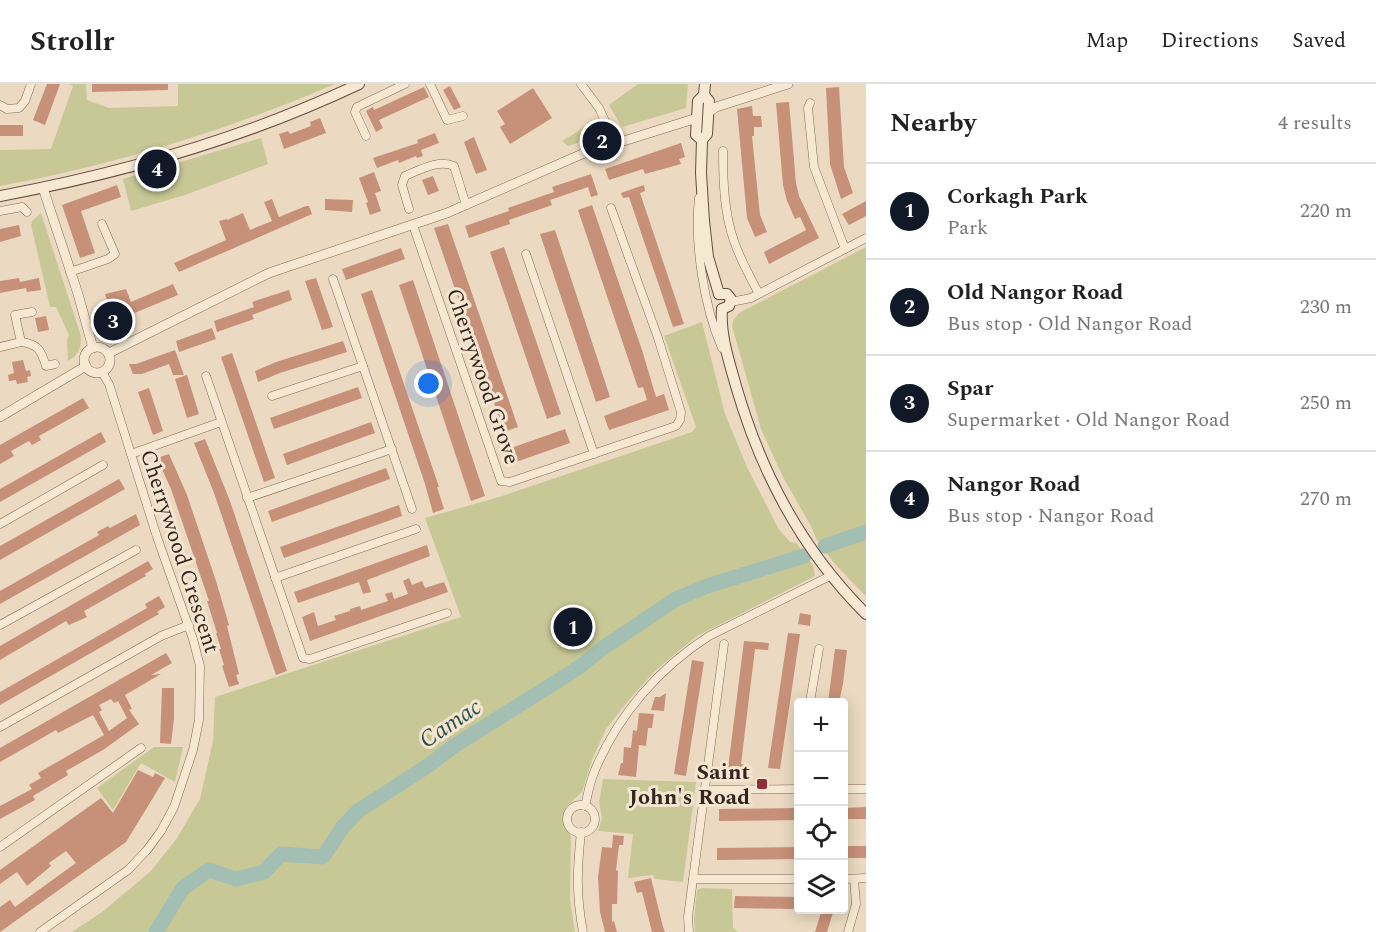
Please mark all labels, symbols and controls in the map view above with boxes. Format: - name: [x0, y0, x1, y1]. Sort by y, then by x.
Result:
- text: Strollr: [30, 20, 114, 63]
- text: Map: [1086, 25, 1128, 57]
- text: Directions: [1161, 25, 1259, 57]
- text: Saved: [1292, 25, 1346, 57]
- text: Nearby: [890, 103, 976, 143]
- text: 4 results: [1278, 108, 1352, 138]
- pin: 2: [582, 118, 622, 164]
- pin: 4: [138, 146, 176, 191]
- text: Corkagh Park: [947, 180, 1088, 213]
- text: 1: [904, 196, 915, 226]
- text: 220 m: [1300, 196, 1352, 226]
- text: Park: [947, 213, 988, 243]
- text: Old Nangor Road: [947, 276, 1123, 309]
- street label: Cherrywood Grove: [437, 284, 528, 469]
- text: 2: [904, 292, 915, 322]
- text: 230 m: [1300, 292, 1352, 322]
- pin: 3: [94, 298, 132, 344]
- text: Bus stop · Old Nangor Road: [947, 309, 1193, 339]
- your location: [414, 369, 443, 398]
- text: Spar: [947, 372, 993, 405]
- text: 3: [904, 388, 915, 418]
- text: 250 m: [1300, 388, 1352, 418]
- text: Supermarket · Old Nangor Road: [947, 405, 1230, 435]
- street label: Cherrywood Crescent: [131, 445, 228, 658]
- text: Nangor Road: [947, 468, 1081, 501]
- text: 4: [904, 484, 915, 514]
- text: 270 m: [1300, 484, 1352, 514]
- text: Bus stop · Nangor Road: [947, 501, 1154, 531]
- pin: 1: [554, 604, 592, 650]
- water label: Camac: [412, 690, 489, 758]
- map controls: [794, 698, 848, 914]
- button: +: [794, 698, 848, 752]
- button: −: [794, 752, 848, 806]
- place label: Saint John's Road: [629, 756, 750, 814]
- marker: Saint John's Road: [755, 777, 769, 791]
- button: locate: [794, 806, 848, 860]
- button: layers: [794, 860, 848, 914]

